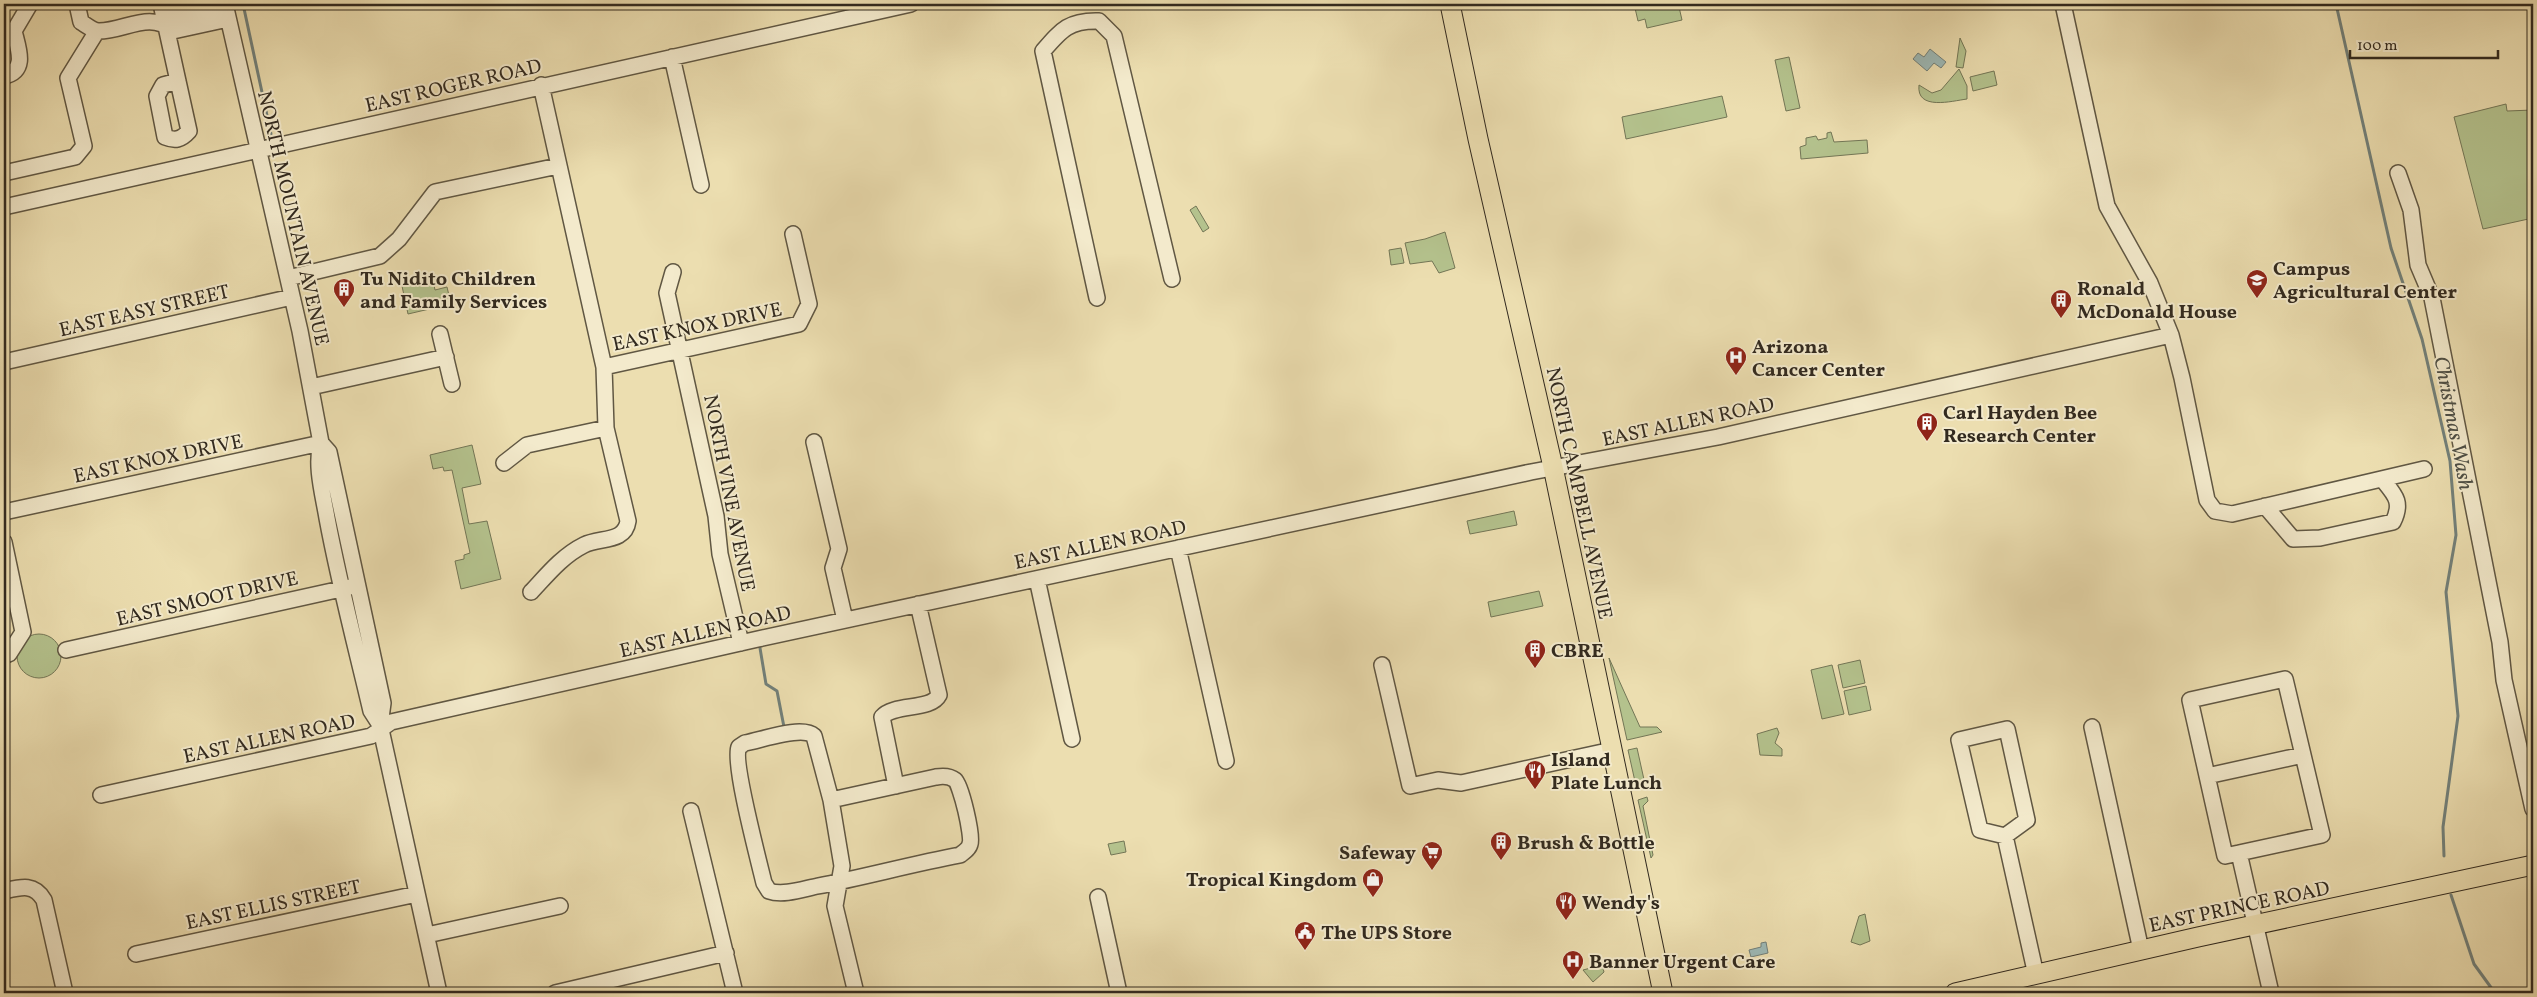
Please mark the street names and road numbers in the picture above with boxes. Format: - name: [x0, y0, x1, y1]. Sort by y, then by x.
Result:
- street label: EAST ROGER ROAD: [362, 53, 545, 121]
- street label: NORTH MOUNTAIN AVENUE: [249, 88, 335, 349]
- street label: EAST EASY STREET: [56, 279, 233, 345]
- street label: EAST KNOX DRIVE: [610, 296, 785, 360]
- street label: NORTH CAMPBELL AVENUE: [1538, 365, 1618, 622]
- street label: EAST ALLEN ROAD: [1600, 391, 1777, 455]
- street label: NORTH VINE AVENUE: [695, 392, 761, 594]
- street label: EAST KNOX DRIVE: [71, 428, 246, 492]
- street label: EAST ALLEN ROAD: [1012, 514, 1189, 578]
- street label: EAST SMOOT DRIVE: [114, 565, 301, 635]
- street label: EAST ALLEN ROAD: [617, 600, 794, 666]
- street label: EAST ALLEN ROAD: [181, 708, 358, 772]
- street label: EAST ELLIS STREET: [183, 874, 364, 938]
- street label: EAST PRINCE ROAD: [2146, 875, 2332, 941]

